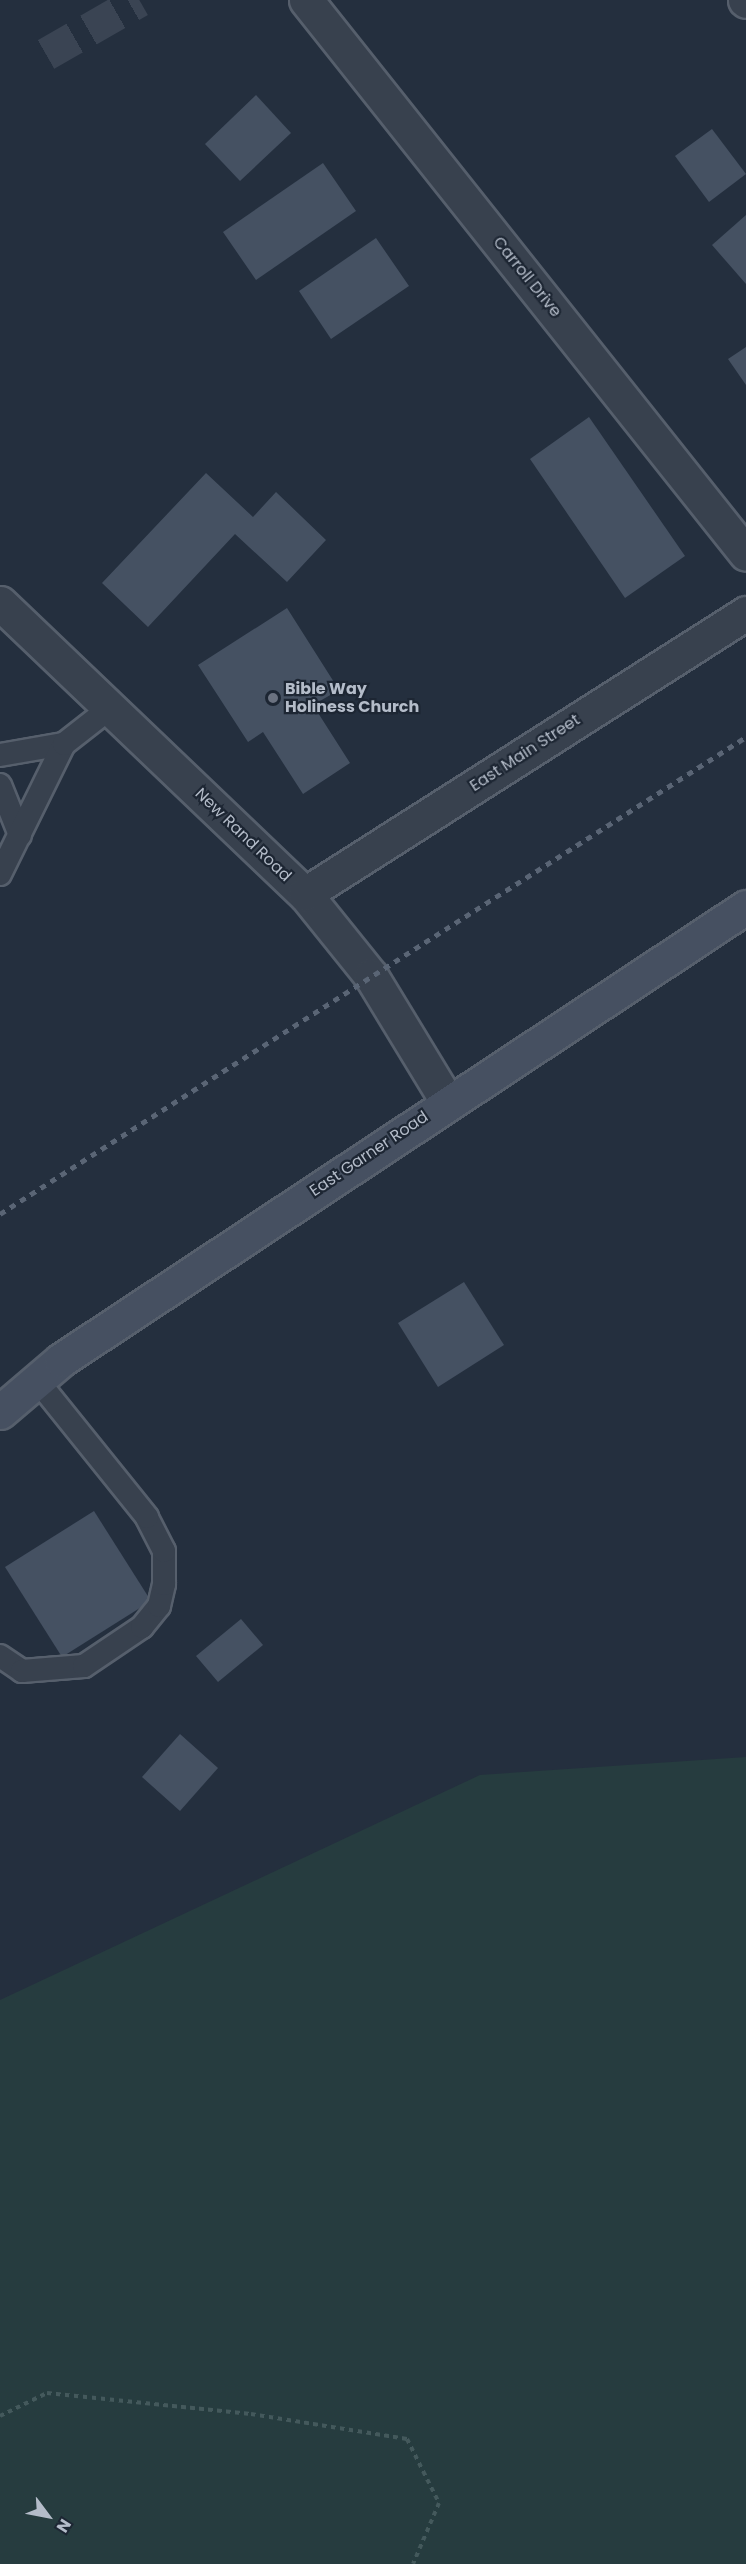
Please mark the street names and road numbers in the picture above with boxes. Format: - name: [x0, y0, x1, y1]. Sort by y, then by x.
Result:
- street label: Carroll Drive: [489, 233, 565, 321]
- street label: East Main Street: [466, 710, 584, 796]
- street label: New Rand Road: [191, 784, 295, 886]
- street label: East Garner Road: [306, 1107, 432, 1201]

